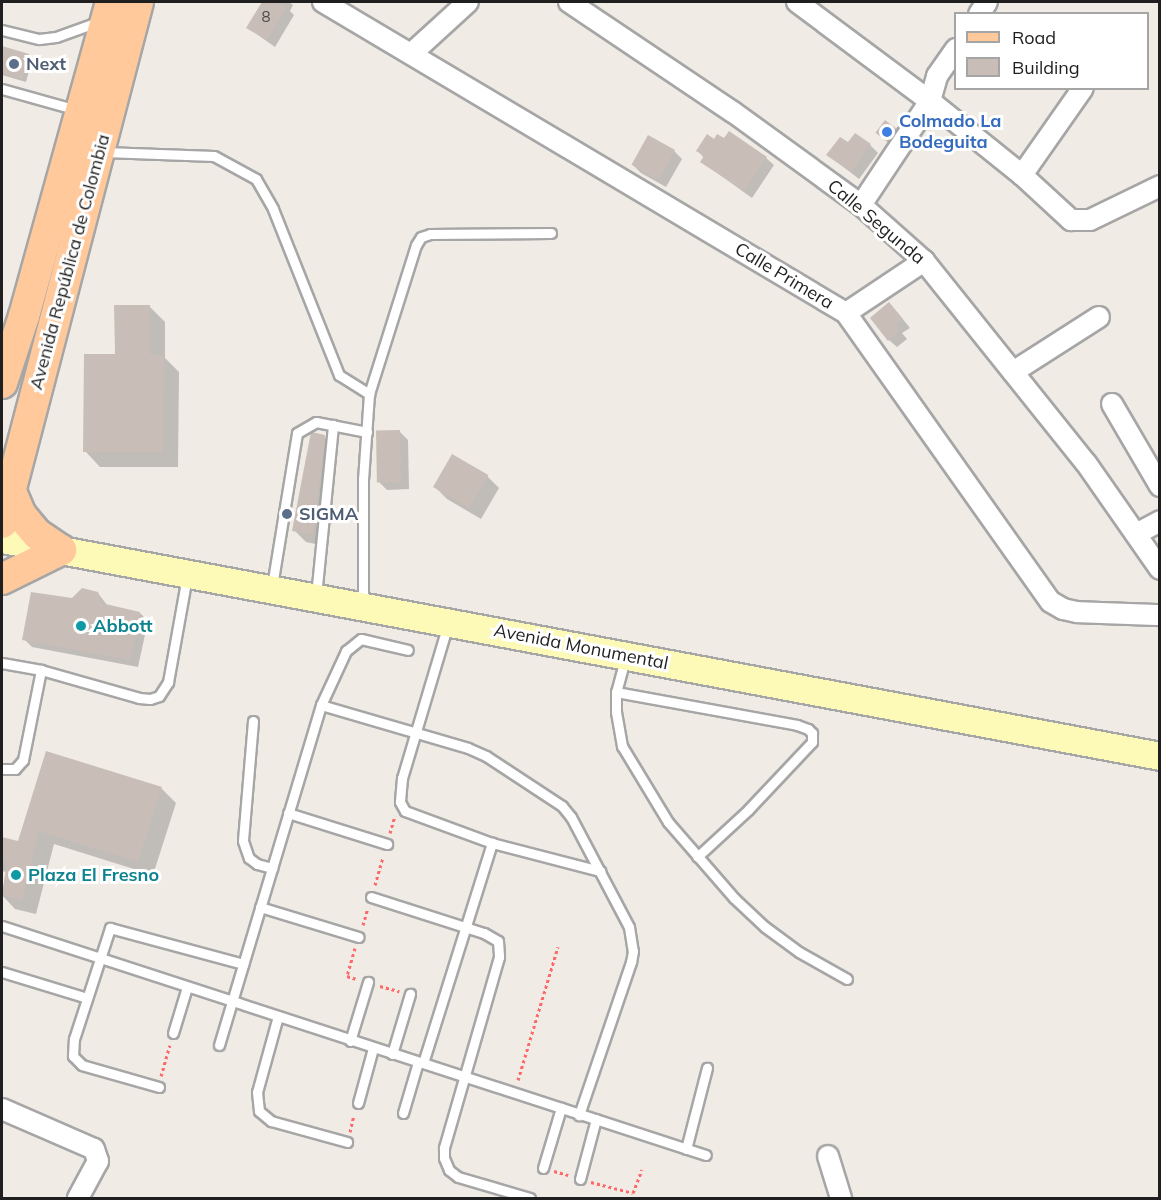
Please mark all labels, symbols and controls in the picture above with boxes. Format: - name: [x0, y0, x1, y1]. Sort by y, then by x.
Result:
- house number: 8: [262, 8, 270, 26]
- legend: [954, 12, 1149, 90]
- text: Road: [1012, 26, 1056, 49]
- place label: Next: [26, 53, 66, 75]
- text: Building: [1012, 56, 1080, 79]
- marker: Next: [7, 57, 21, 71]
- place label: Colmado La Bodeguita: [899, 111, 1001, 154]
- marker: Colmado La Bodeguita: [880, 125, 894, 139]
- street label: Avenida República de Colombia: [25, 132, 115, 392]
- street label: Calle Segunda: [823, 175, 929, 269]
- street label: Calle Primera: [731, 238, 837, 314]
- place label: SIGMA: [299, 503, 358, 525]
- marker: SIGMA: [280, 507, 294, 521]
- place label: Abbott: [93, 615, 153, 637]
- marker: Abbott: [74, 619, 88, 633]
- street label: Avenida Monumental: [492, 619, 670, 675]
- place label: Plaza El Fresno: [28, 864, 159, 886]
- marker: Plaza El Fresno: [9, 868, 23, 882]

